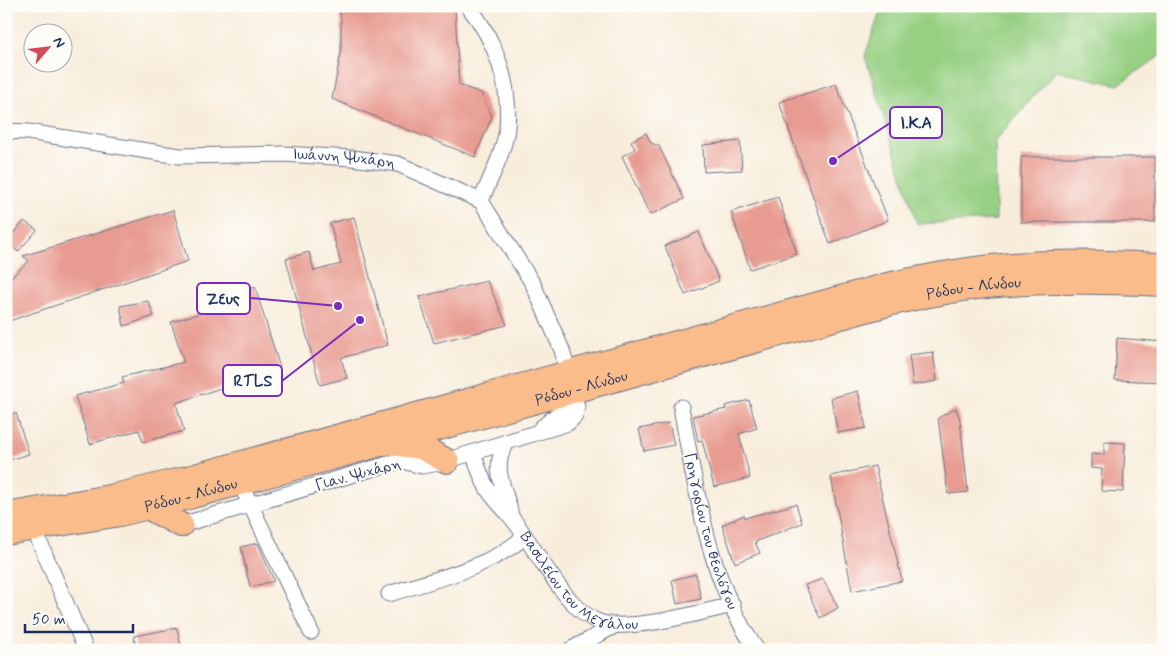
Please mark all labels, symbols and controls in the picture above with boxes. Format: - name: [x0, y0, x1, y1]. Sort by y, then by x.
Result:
- north arrow: [22, 22, 72, 72]
- text: N: [48, 34, 69, 51]
- callout: Ι.Κ.Α: [890, 107, 942, 138]
- text: Ι.Κ.Α: [900, 113, 932, 134]
- street label: Ιωάννη Ψυχάρη: [292, 145, 397, 174]
- street label: Ρόδου - Λίνδου: [925, 273, 1022, 305]
- callout: Ζευς: [197, 283, 250, 314]
- text: Ζευς: [206, 289, 240, 310]
- callout: RTLS: [223, 365, 282, 396]
- street label: Ρόδου - Λίνδου: [533, 366, 630, 411]
- text: RTLS: [234, 371, 273, 392]
- street label: Γρηγορίου του θεολόγου: [679, 451, 742, 613]
- street label: Γιαν. Ψυχάρη: [313, 454, 403, 496]
- street label: Ρόδου - Λίνδου: [143, 474, 240, 518]
- street label: Βασιλείου του Μεγάλου: [515, 528, 639, 635]
- scale bar: [25, 601, 132, 633]
- text: 50 m: [32, 610, 66, 630]

